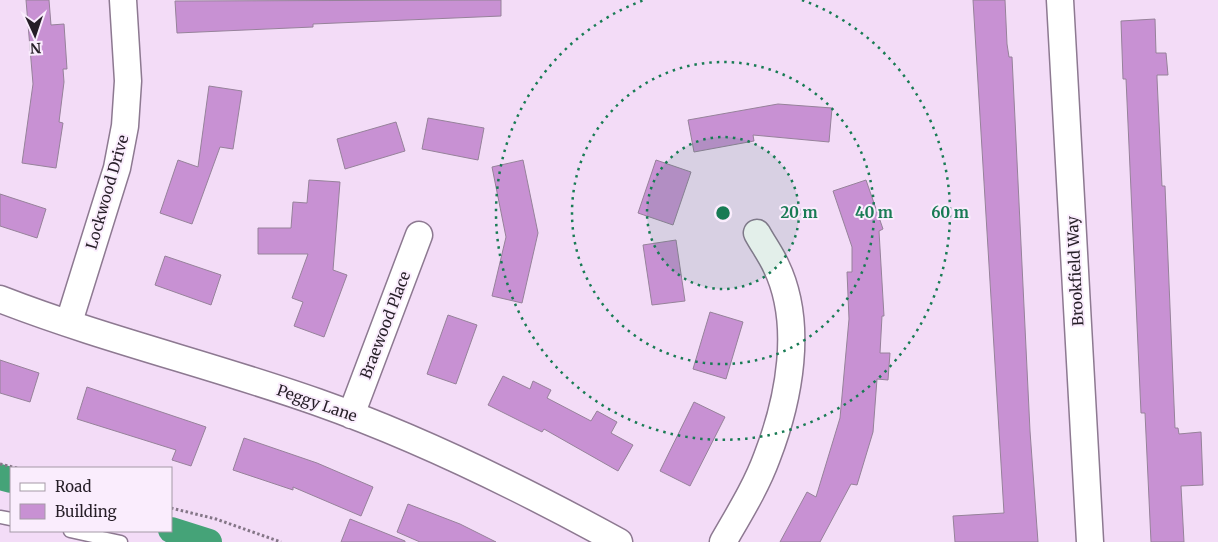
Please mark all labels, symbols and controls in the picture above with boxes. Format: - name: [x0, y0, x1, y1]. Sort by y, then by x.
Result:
- north arrow: [10, 10, 60, 60]
- text: N: [30, 39, 42, 57]
- street label: Lockwood Drive: [82, 133, 132, 251]
- text: 20 m: [780, 203, 818, 222]
- text: 40 m: [855, 203, 893, 222]
- text: 60 m: [931, 203, 969, 222]
- centre of rings: [714, 204, 732, 222]
- street label: Brookfield Way: [1063, 215, 1087, 327]
- street label: Braewood Place: [356, 268, 414, 381]
- street label: Peggy Lane: [274, 380, 360, 426]
- legend: [10, 467, 172, 532]
- text: Road: [55, 477, 91, 496]
- text: Building: [55, 502, 117, 521]

